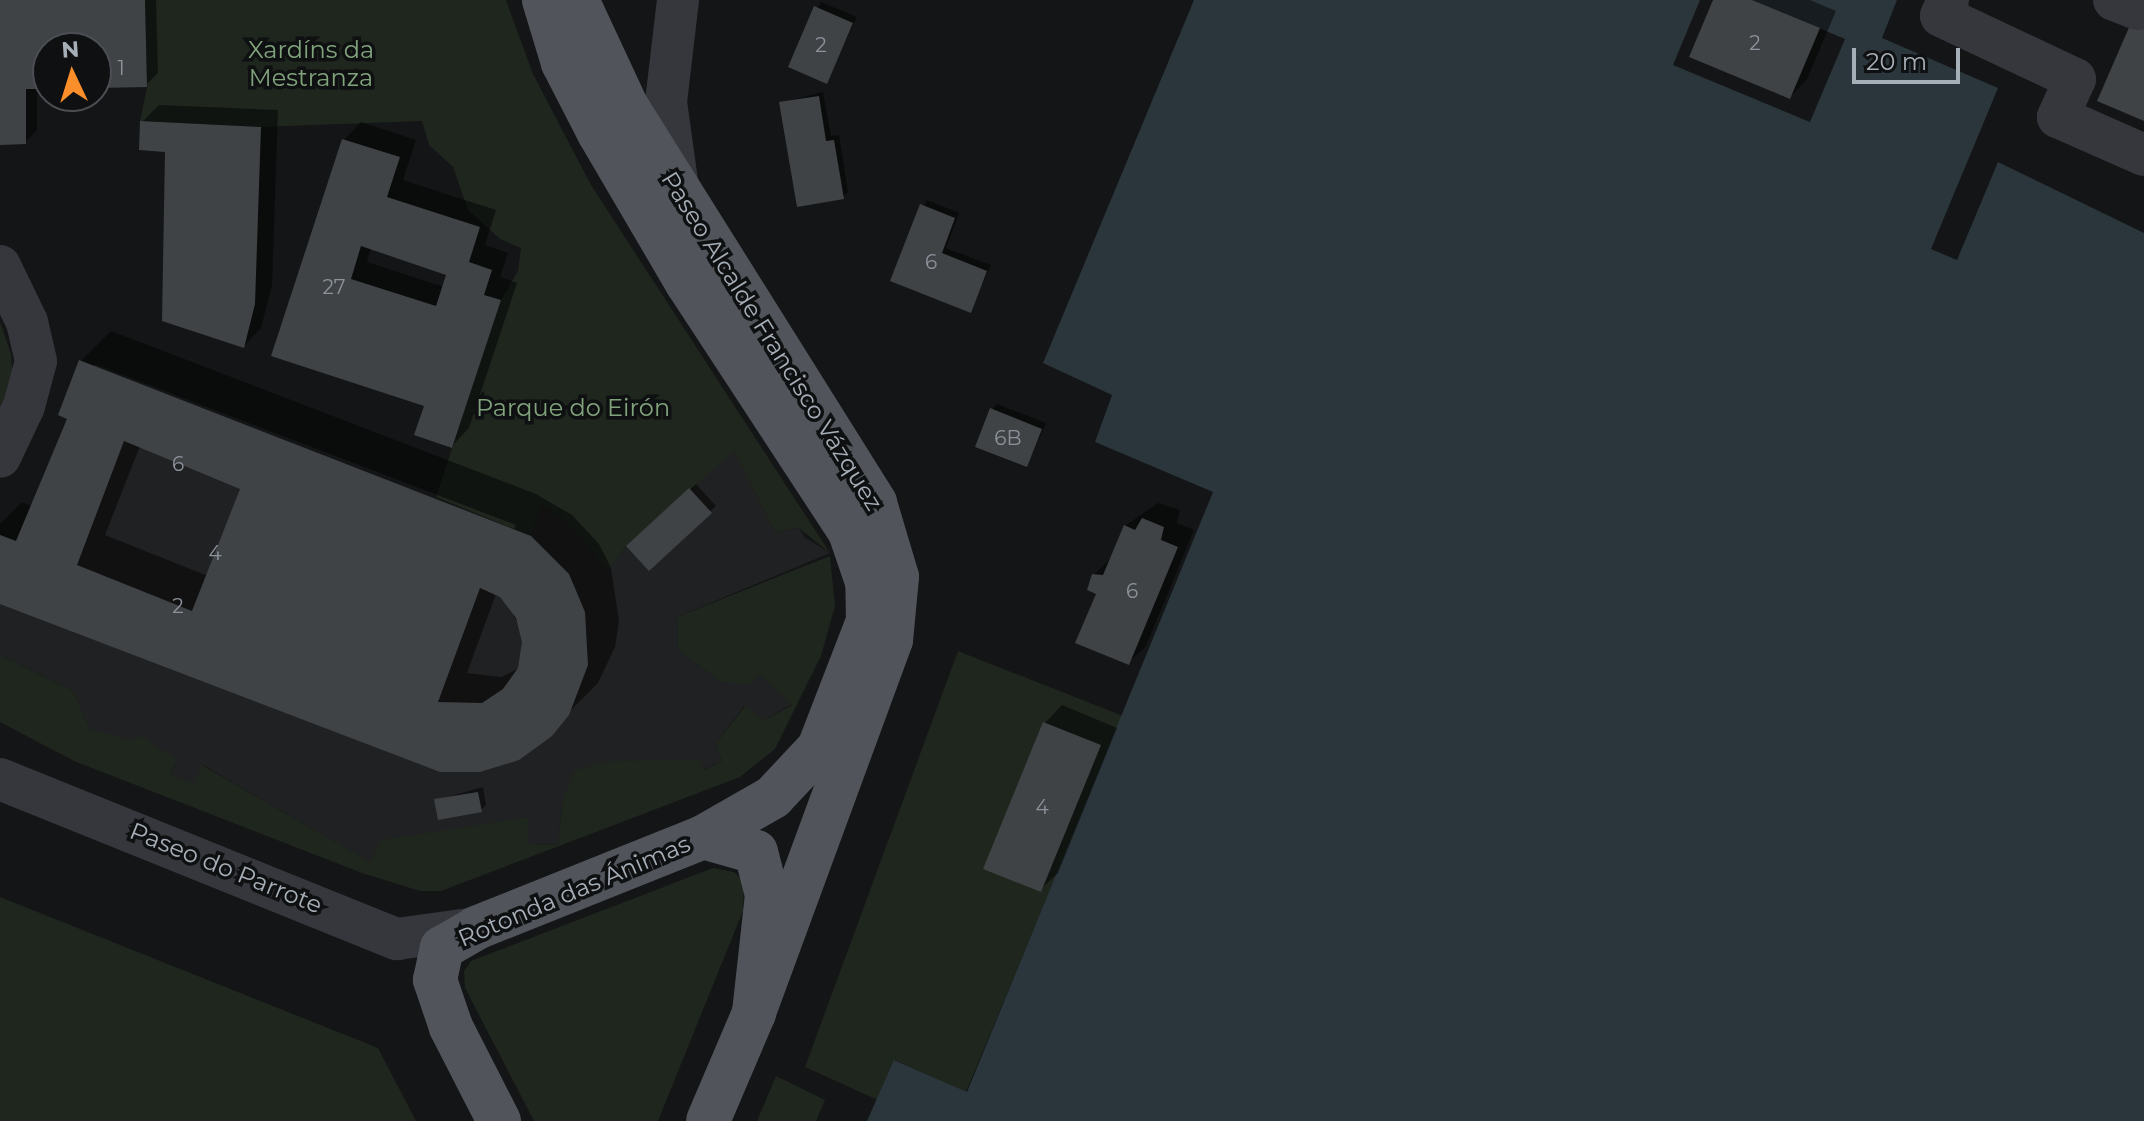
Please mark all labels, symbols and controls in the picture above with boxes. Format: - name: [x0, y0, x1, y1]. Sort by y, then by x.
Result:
- house number: 2: [1749, 31, 1761, 55]
- north arrow: [32, 32, 112, 112]
- scale bar: [1856, 32, 1964, 82]
- house number: 2: [815, 33, 827, 57]
- text: N: [61, 35, 80, 64]
- park label: Xardíns da Mestranza: [248, 36, 374, 92]
- text: 20 m: [1866, 47, 1927, 76]
- house number: 1: [117, 56, 125, 80]
- street label: Paseo Alcalde Francisco Vázquez: [655, 166, 889, 516]
- house number: 6: [925, 250, 937, 274]
- house number: 27: [322, 275, 346, 299]
- park label: Parque do Eirón: [476, 394, 670, 422]
- house number: 6B: [994, 426, 1022, 450]
- house number: 6: [172, 452, 184, 476]
- house number: 4: [208, 541, 222, 565]
- house number: 6: [1126, 579, 1138, 603]
- house number: 2: [172, 594, 184, 618]
- house number: 4: [1035, 795, 1049, 819]
- street label: Paseo do Parrote: [126, 816, 326, 920]
- street label: Rotonda das Ánimas: [454, 829, 694, 953]

